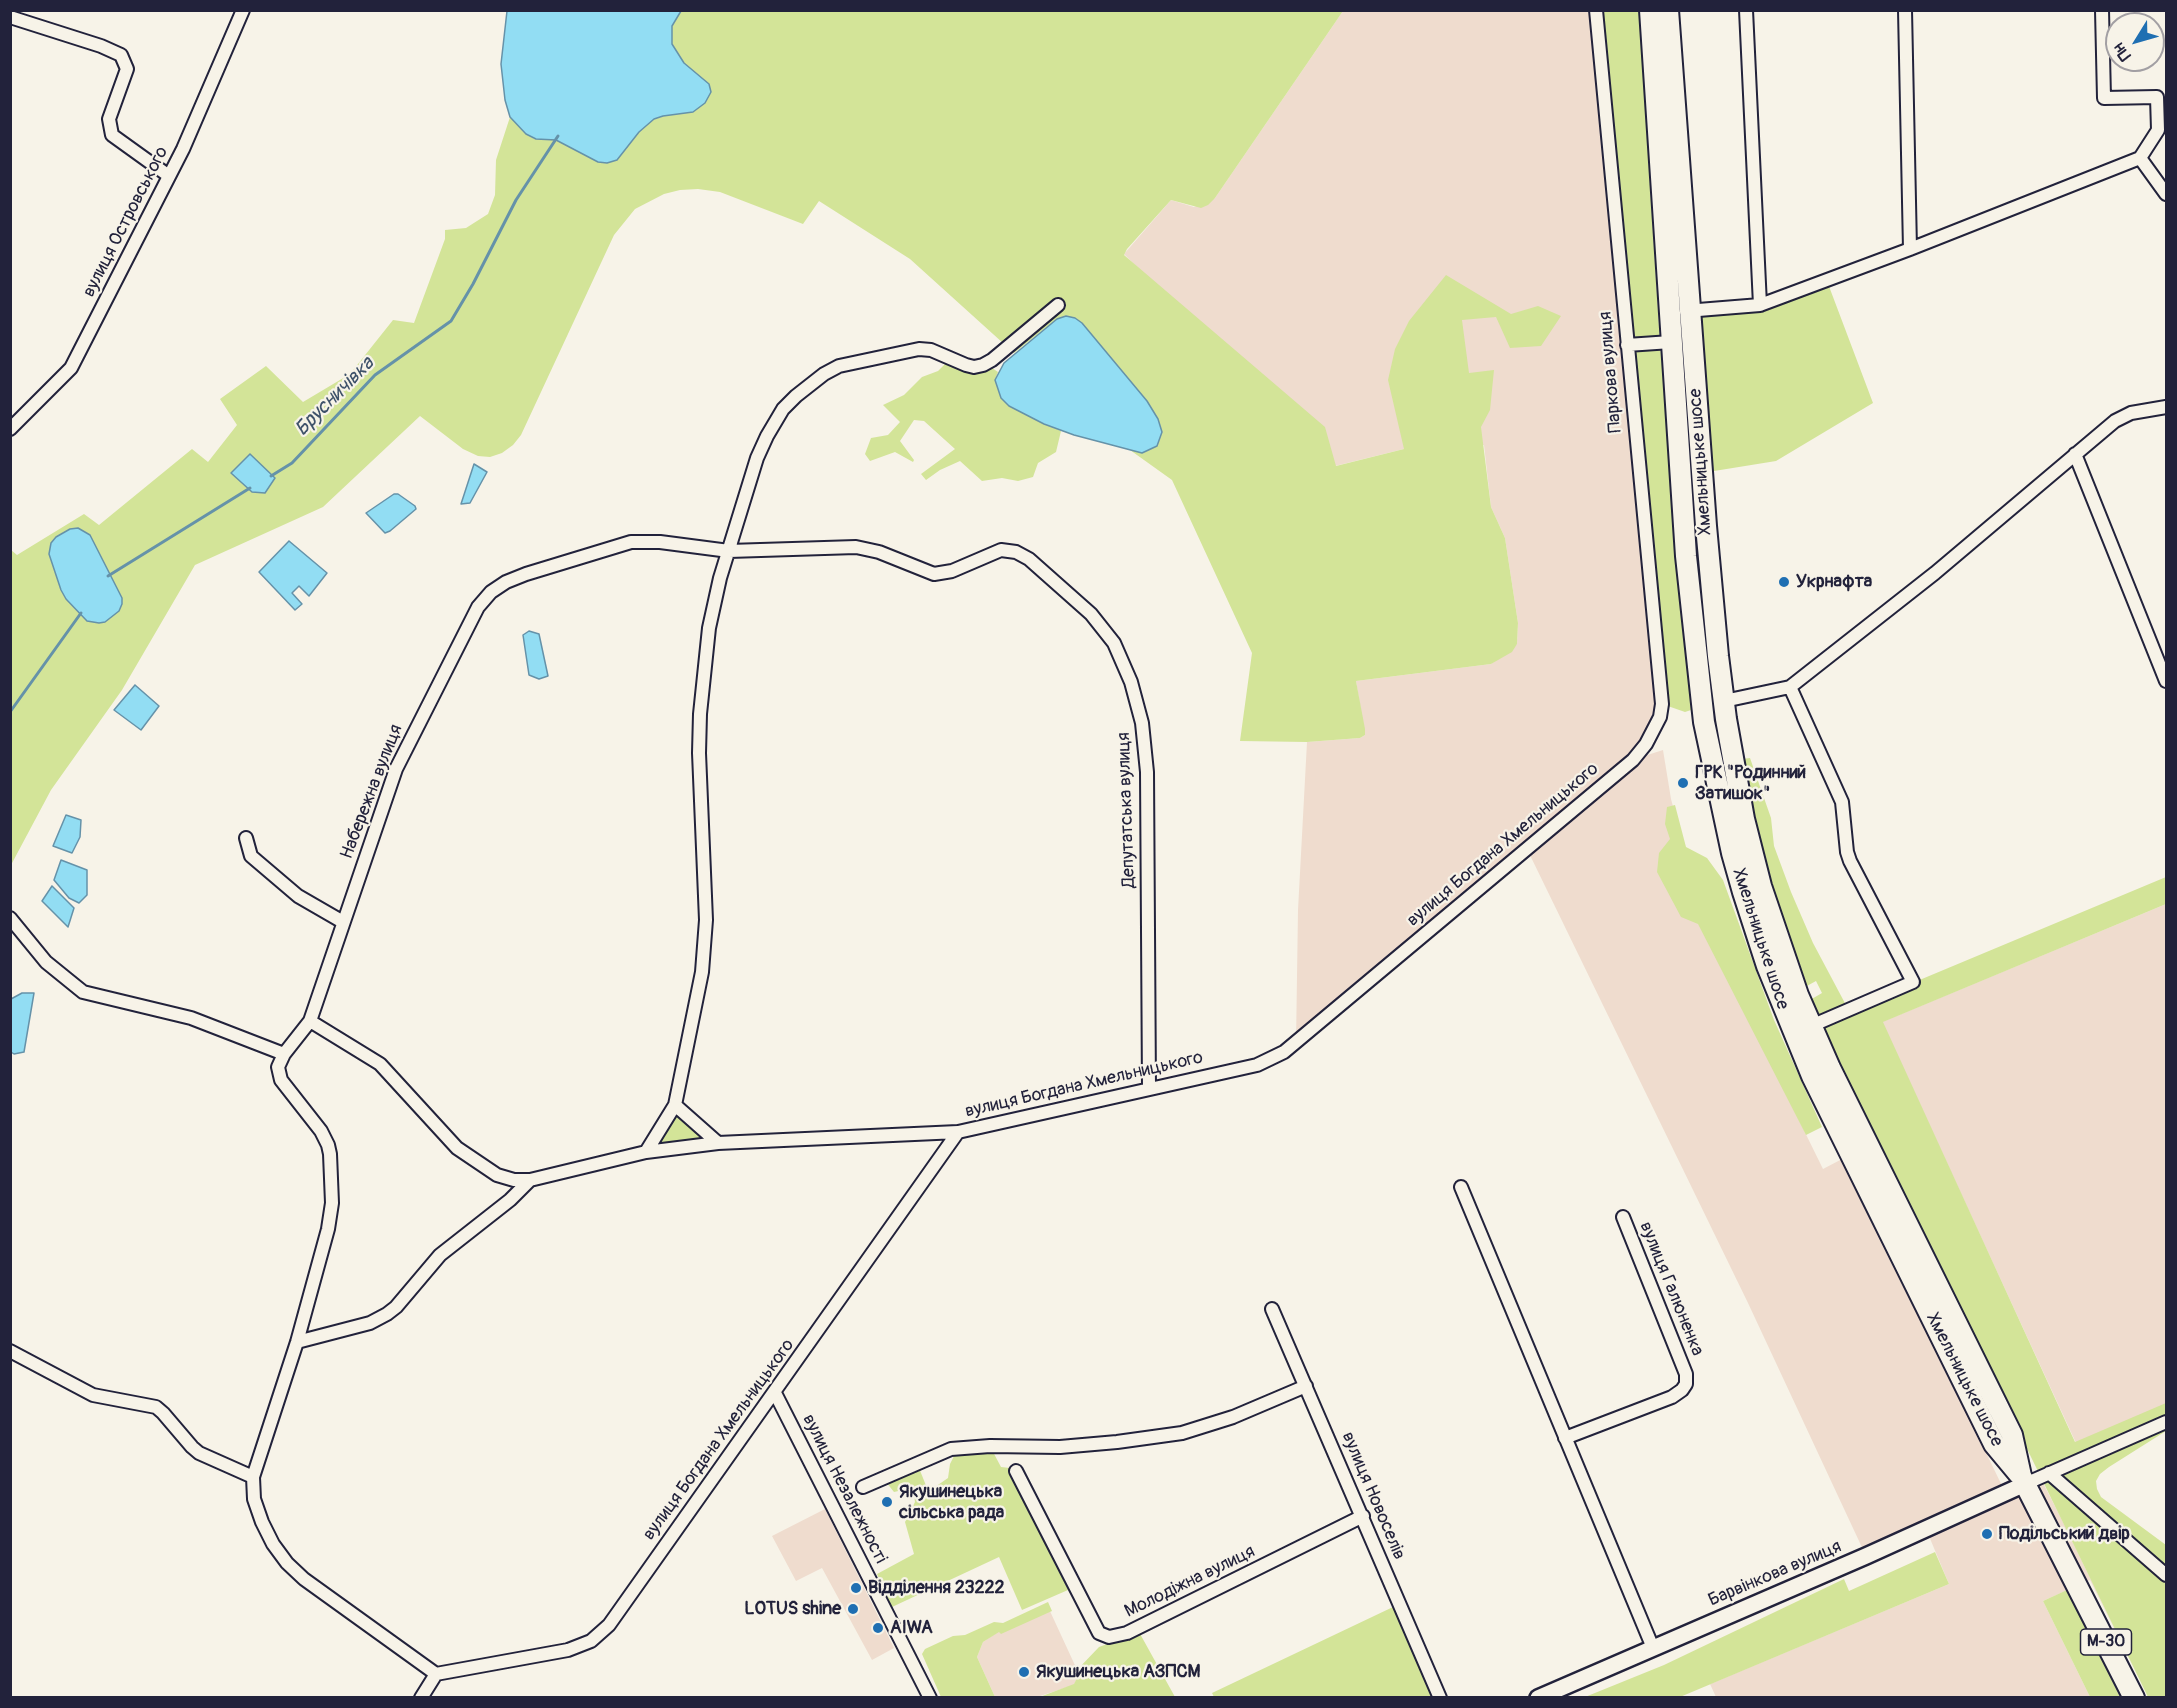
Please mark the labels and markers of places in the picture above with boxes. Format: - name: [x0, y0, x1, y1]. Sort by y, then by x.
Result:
- place label: Укрнафта: [1796, 571, 1872, 593]
- marker: Укрнафта: [1777, 575, 1791, 589]
- place label: ГРК "Родинний Затишок": [1695, 762, 1806, 804]
- marker: ГРК "Родинний Затишок": [1676, 776, 1690, 790]
- place label: Якушинецька сільська рада: [899, 1481, 1004, 1524]
- marker: Якушинецька сільська рада: [880, 1495, 894, 1509]
- place label: Подільський двір: [1999, 1523, 2130, 1545]
- marker: Подільський двір: [1980, 1527, 1994, 1541]
- place label: Відділення 23222: [868, 1577, 1005, 1599]
- marker: Відділення 23222: [849, 1581, 863, 1595]
- place label: LOTUS shine: [744, 1598, 841, 1620]
- marker: LOTUS shine: [846, 1602, 860, 1616]
- place label: AIWA: [890, 1617, 933, 1639]
- marker: AIWA: [871, 1621, 885, 1635]
- place label: Якушинецька АЗПСМ: [1036, 1661, 1200, 1683]
- marker: Якушинецька АЗПСМ: [1017, 1665, 1031, 1679]

